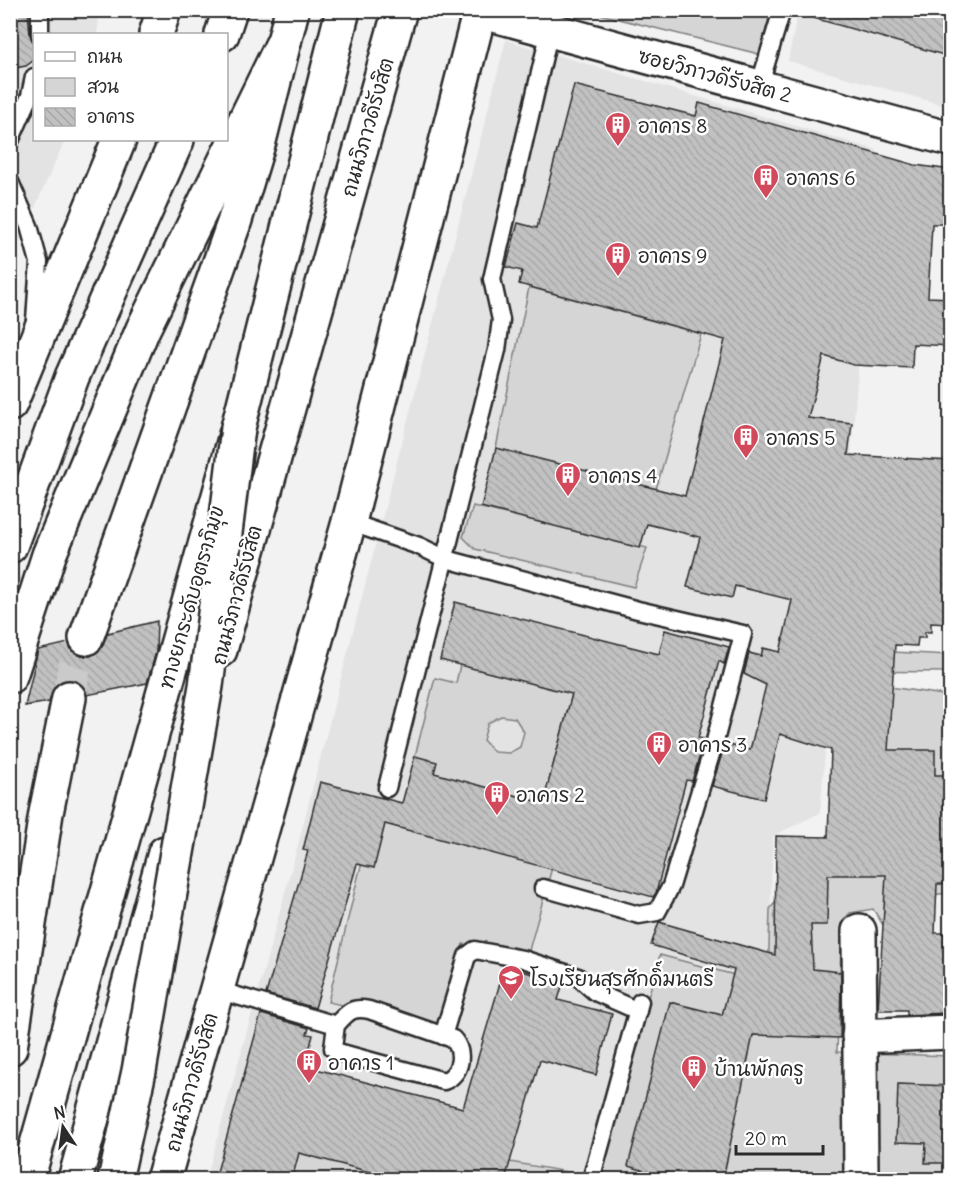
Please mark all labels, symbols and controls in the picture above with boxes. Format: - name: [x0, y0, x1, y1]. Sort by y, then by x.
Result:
- legend: [33, 33, 228, 141]
- street label: ซอยวิภาวดีรังสิต 2: [635, 42, 795, 108]
- text: ถนน: [87, 45, 122, 68]
- street label: ถนนวิภาวดีรังสิต: [335, 54, 399, 200]
- text: สวน: [87, 75, 119, 98]
- text: อาคาร: [87, 105, 135, 128]
- building icon: อาคาร 8: [603, 110, 633, 148]
- place label: อาคาร 8: [638, 113, 708, 138]
- building icon: อาคาร 6: [751, 162, 781, 200]
- place label: อาคาร 6: [786, 165, 856, 190]
- building icon: อาคาร 9: [603, 240, 633, 278]
- place label: อาคาร 9: [638, 243, 708, 268]
- building icon: อาคาร 5: [731, 422, 761, 460]
- place label: อาคาร 5: [766, 425, 836, 450]
- building icon: อาคาร 4: [553, 460, 583, 498]
- place label: อาคาร 4: [588, 463, 658, 488]
- street label: ทางยกระดับอุตราภิมุข: [153, 502, 233, 693]
- street label: ถนนวิภาวดีรังสิต: [205, 522, 267, 668]
- building icon: อาคาร 3: [644, 729, 674, 767]
- place label: อาคาร 3: [678, 732, 747, 757]
- building icon: อาคาร 2: [482, 779, 512, 817]
- place label: อาคาร 2: [516, 782, 585, 807]
- place label: โรงเรียนสุรศักดิ์มนตรี: [530, 960, 714, 995]
- school or university icon: โรงเรียนสุรศักดิ์มนตรี: [496, 963, 526, 1001]
- street label: ถนนวิภาวดีรังสิต: [159, 1009, 223, 1155]
- building icon: อาคาร 1: [294, 1047, 324, 1085]
- place label: อาคาร 1: [328, 1050, 394, 1075]
- building icon: บ้านพักครู: [679, 1053, 709, 1091]
- place label: บ้านพักครู: [714, 1056, 804, 1085]
- north arrow: [33, 1097, 93, 1157]
- text: N: [52, 1101, 67, 1123]
- scale bar: [736, 1118, 823, 1156]
- text: 20 m: [745, 1127, 787, 1150]

